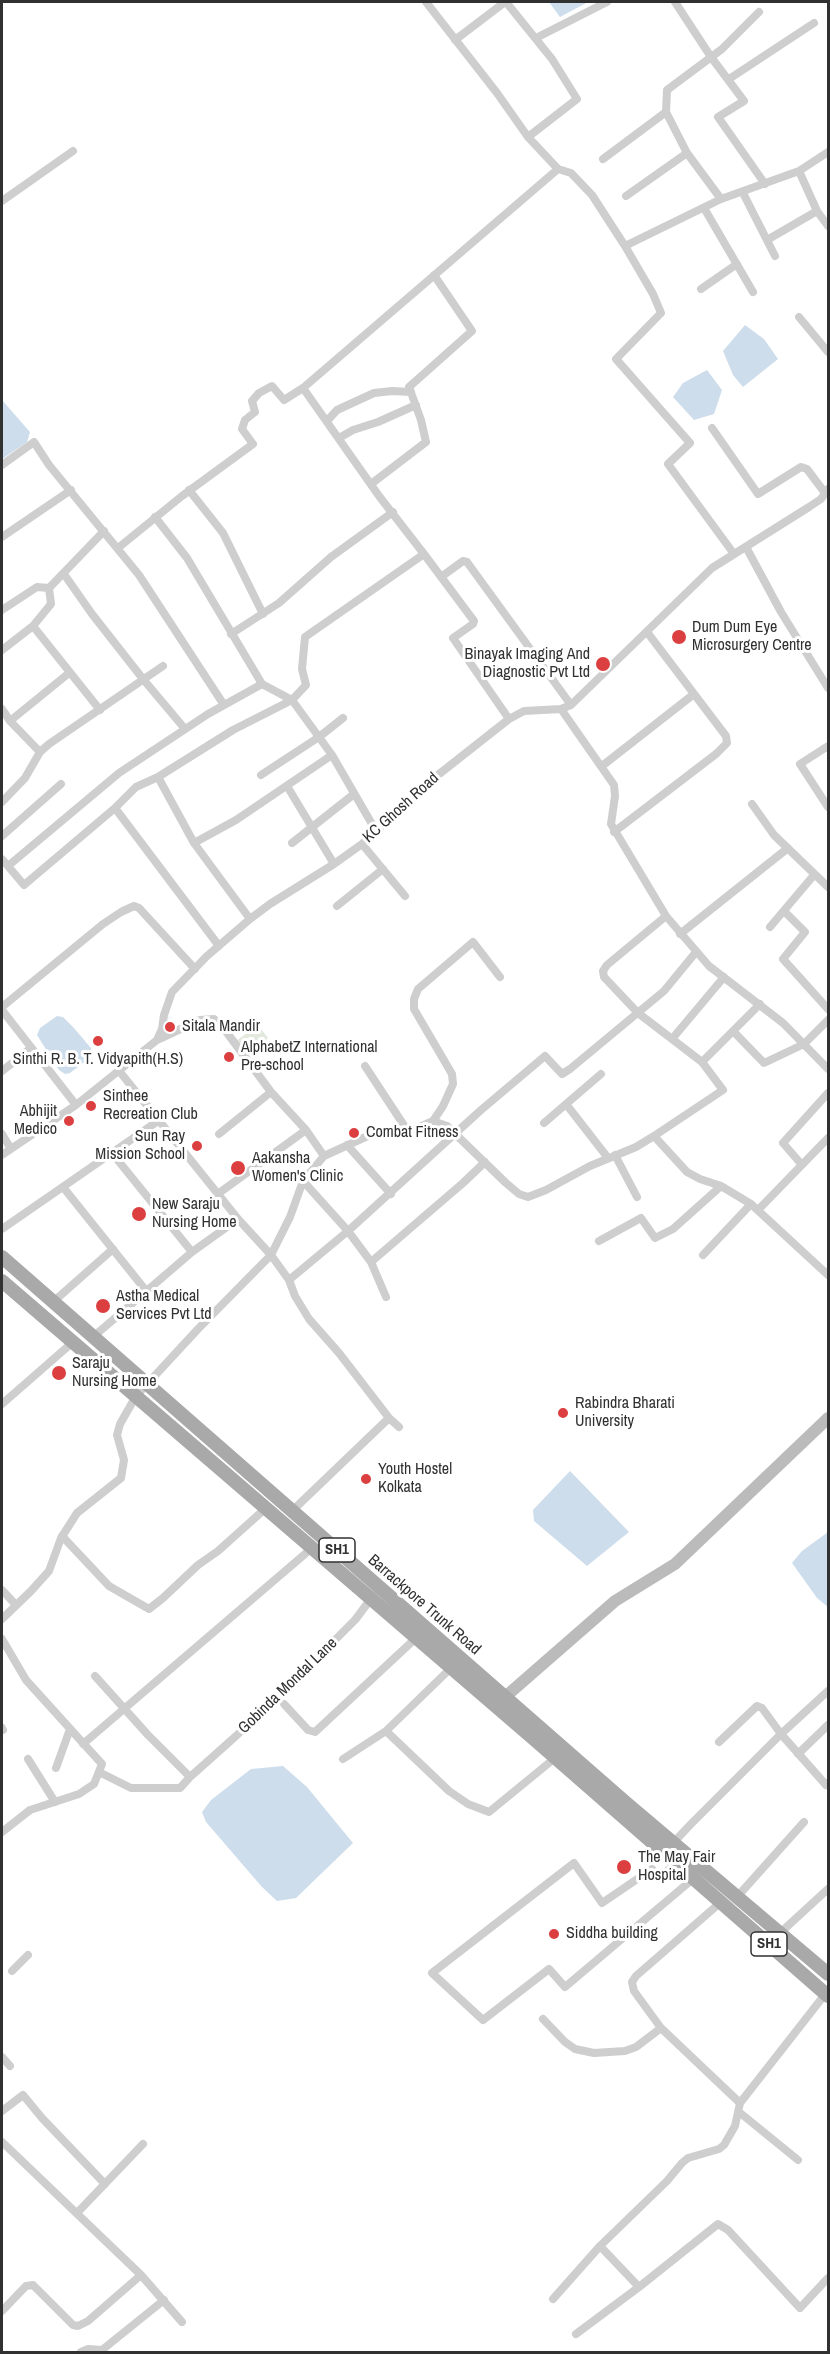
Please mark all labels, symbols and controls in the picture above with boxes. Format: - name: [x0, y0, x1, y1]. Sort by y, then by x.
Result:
- place label: Dum Dum Eye Microsurgery Centre: [692, 618, 812, 656]
- marker: Dum Dum Eye Microsurgery Centre: [670, 628, 688, 646]
- place label: Binayak Imaging And Diagnostic Pvt Ltd: [465, 645, 590, 683]
- marker: Binayak Imaging And Diagnostic Pvt Ltd: [594, 655, 612, 673]
- street label: KC Ghosh Road: [359, 769, 443, 847]
- place label: Sitala Mandir: [182, 1017, 260, 1037]
- marker: Sitala Mandir: [163, 1020, 177, 1034]
- marker: Sinthi R. B. T. Vidyapith(H.S): [91, 1034, 105, 1048]
- place label: AlphabetZ International Pre-school: [241, 1038, 377, 1076]
- place label: Sinthi R. B. T. Vidyapith(H.S): [13, 1050, 183, 1070]
- marker: AlphabetZ International Pre-school: [222, 1050, 236, 1064]
- place label: Sinthee Recreation Club: [103, 1087, 198, 1125]
- marker: Sinthee Recreation Club: [84, 1099, 98, 1113]
- place label: Abhijit Medico: [14, 1102, 57, 1140]
- marker: Abhijit Medico: [62, 1114, 76, 1128]
- place label: Combat Fitness: [366, 1123, 459, 1143]
- marker: Combat Fitness: [347, 1126, 361, 1140]
- place label: Sun Ray Mission School: [95, 1127, 185, 1165]
- marker: Sun Ray Mission School: [190, 1139, 204, 1153]
- place label: Aakansha Women's Clinic: [252, 1149, 343, 1187]
- marker: Aakansha Women's Clinic: [229, 1159, 247, 1177]
- place label: New Saraju Nursing Home: [152, 1195, 237, 1233]
- marker: New Saraju Nursing Home: [130, 1205, 148, 1223]
- place label: Astha Medical Services Pvt Ltd: [116, 1287, 212, 1325]
- marker: Astha Medical Services Pvt Ltd: [94, 1297, 112, 1315]
- place label: Saraju Nursing Home: [72, 1354, 157, 1392]
- marker: Saraju Nursing Home: [50, 1364, 68, 1382]
- place label: Rabindra Bharati University: [575, 1394, 675, 1432]
- marker: Rabindra Bharati University: [556, 1406, 570, 1420]
- place label: Youth Hostel Kolkata: [378, 1460, 452, 1498]
- marker: Youth Hostel Kolkata: [359, 1472, 373, 1486]
- road number: SH1: [319, 1538, 355, 1562]
- street label: Barrackpore Trunk Road: [364, 1551, 484, 1659]
- street label: Gobinda Mondal Lane: [235, 1634, 341, 1738]
- place label: The May Fair Hospital: [638, 1848, 715, 1886]
- marker: The May Fair Hospital: [615, 1858, 633, 1876]
- place label: Siddha building: [566, 1924, 658, 1944]
- marker: Siddha building: [547, 1927, 561, 1941]
- road number: SH1: [751, 1932, 787, 1956]

